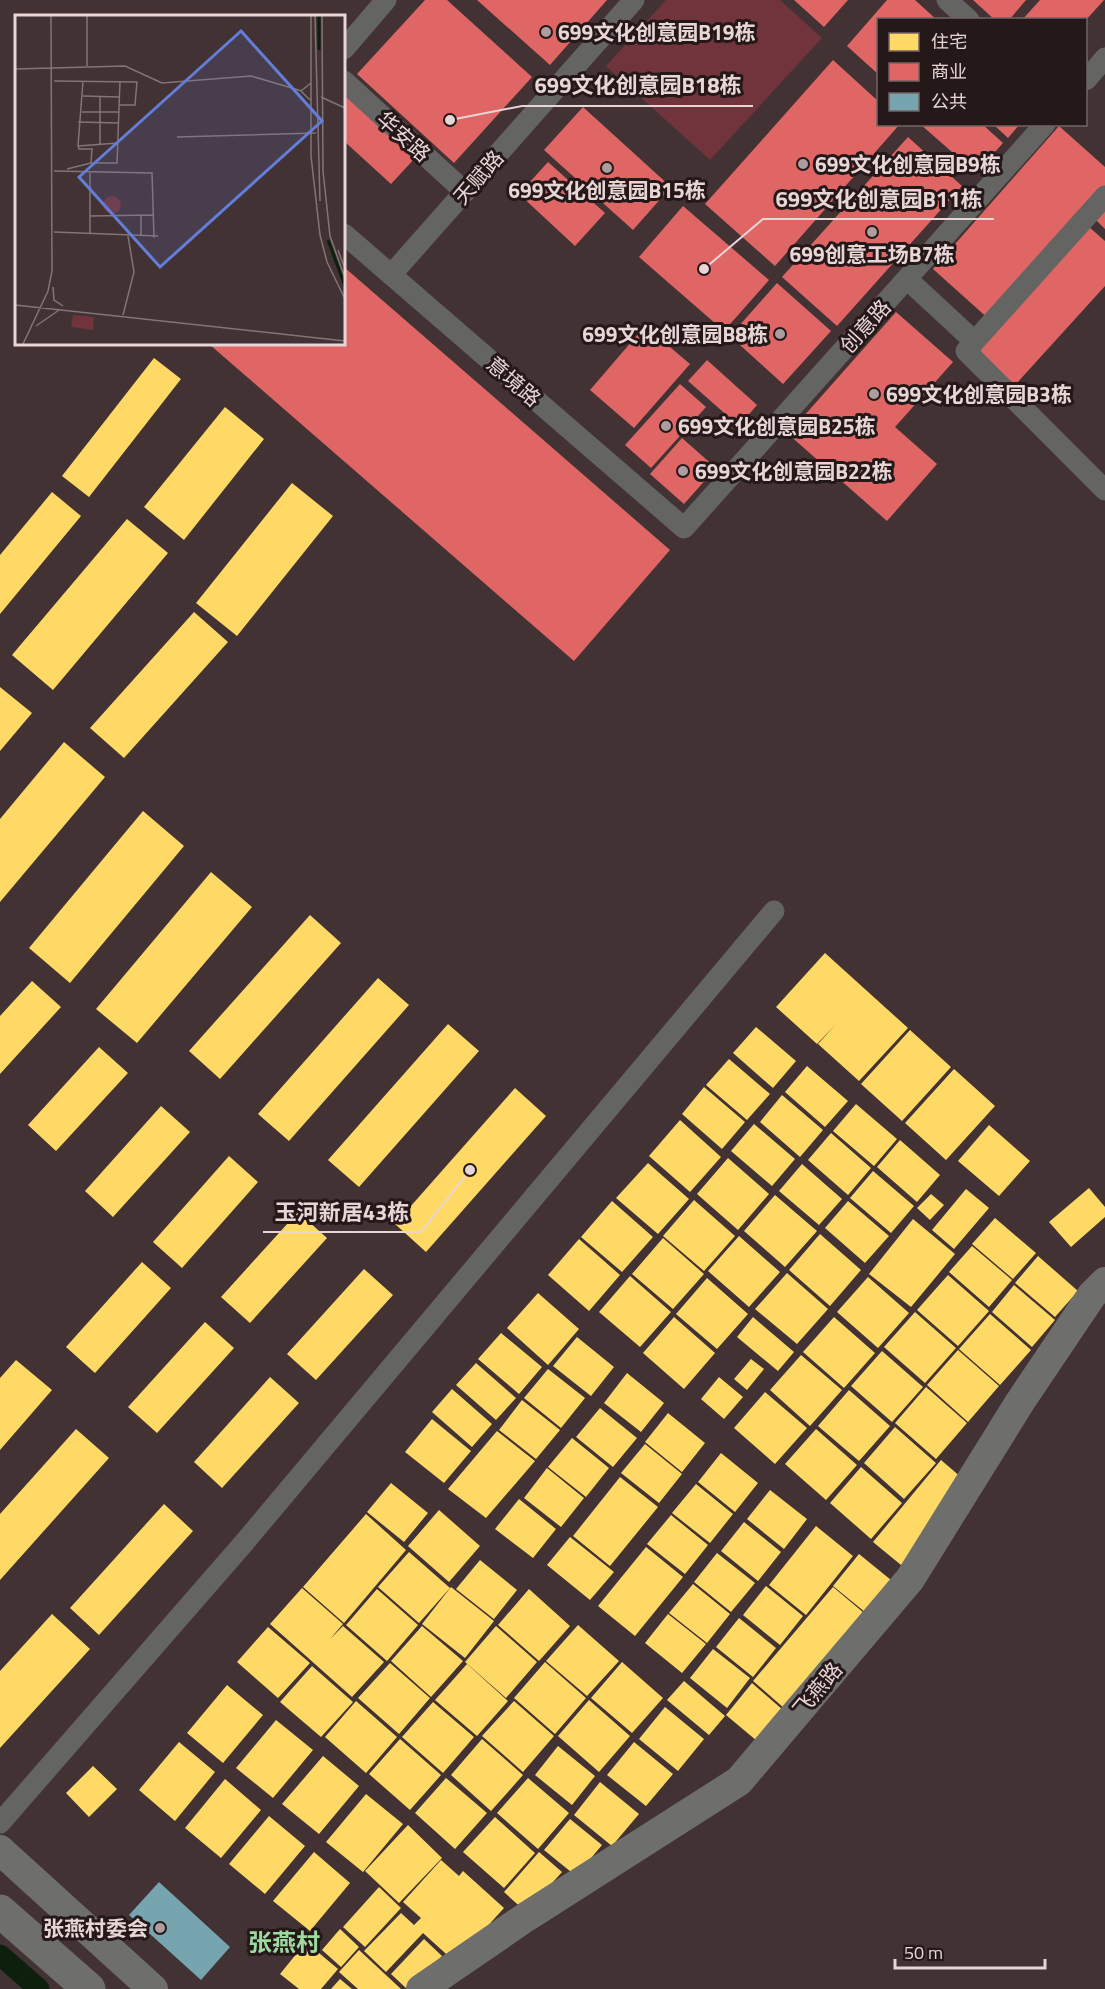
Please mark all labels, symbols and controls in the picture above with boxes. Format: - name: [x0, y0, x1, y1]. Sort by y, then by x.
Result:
- inset map: [15, 15, 345, 345]
- place label: 699文化创意园B19栋: [558, 16, 756, 48]
- legend: [877, 18, 1087, 126]
- marker: 699文化创意园B19栋: [539, 25, 553, 39]
- text: 住宅: [931, 28, 967, 55]
- text: 商业: [931, 58, 967, 85]
- callout: 699文化创意园B18栋: [522, 66, 753, 106]
- text: 699文化创意园B18栋: [535, 68, 742, 102]
- text: 公共: [931, 88, 967, 115]
- street label: 华安路: [370, 103, 438, 169]
- street label: 天赋路: [445, 143, 511, 211]
- place label: 699文化创意园B9栋: [815, 148, 1001, 180]
- marker: 699文化创意园B9栋: [796, 157, 810, 171]
- marker: 699文化创意园B15栋: [600, 161, 614, 175]
- place label: 699文化创意园B15栋: [508, 174, 706, 206]
- callout: 699文化创意园B11栋: [763, 179, 994, 219]
- text: 699文化创意园B11栋: [776, 182, 983, 216]
- marker: 699创意工场B7栋: [865, 225, 879, 239]
- place label: 699创意工场B7栋: [790, 238, 954, 270]
- street label: 创意路: [832, 292, 898, 360]
- place label: 699文化创意园B8栋: [582, 318, 768, 350]
- marker: 699文化创意园B8栋: [773, 327, 787, 341]
- street label: 意境路: [480, 348, 548, 414]
- place label: 699文化创意园B3栋: [886, 378, 1072, 410]
- marker: 699文化创意园B3栋: [867, 387, 881, 401]
- place label: 699文化创意园B25栋: [678, 410, 876, 442]
- marker: 699文化创意园B25栋: [659, 419, 673, 433]
- place label: 699文化创意园B22栋: [695, 455, 893, 487]
- marker: 699文化创意园B22栋: [676, 464, 690, 478]
- callout: 玉河新居43栋: [263, 1192, 421, 1232]
- text: 玉河新居43栋: [275, 1195, 409, 1229]
- street label: 飞燕路: [784, 1655, 850, 1723]
- place label: 张燕村委会: [43, 1912, 148, 1944]
- marker: 张燕村委会: [153, 1921, 167, 1935]
- district label: 张燕村: [248, 1924, 320, 1960]
- scale bar: [895, 1932, 1045, 1970]
- text: 50 m: [904, 1939, 943, 1966]

